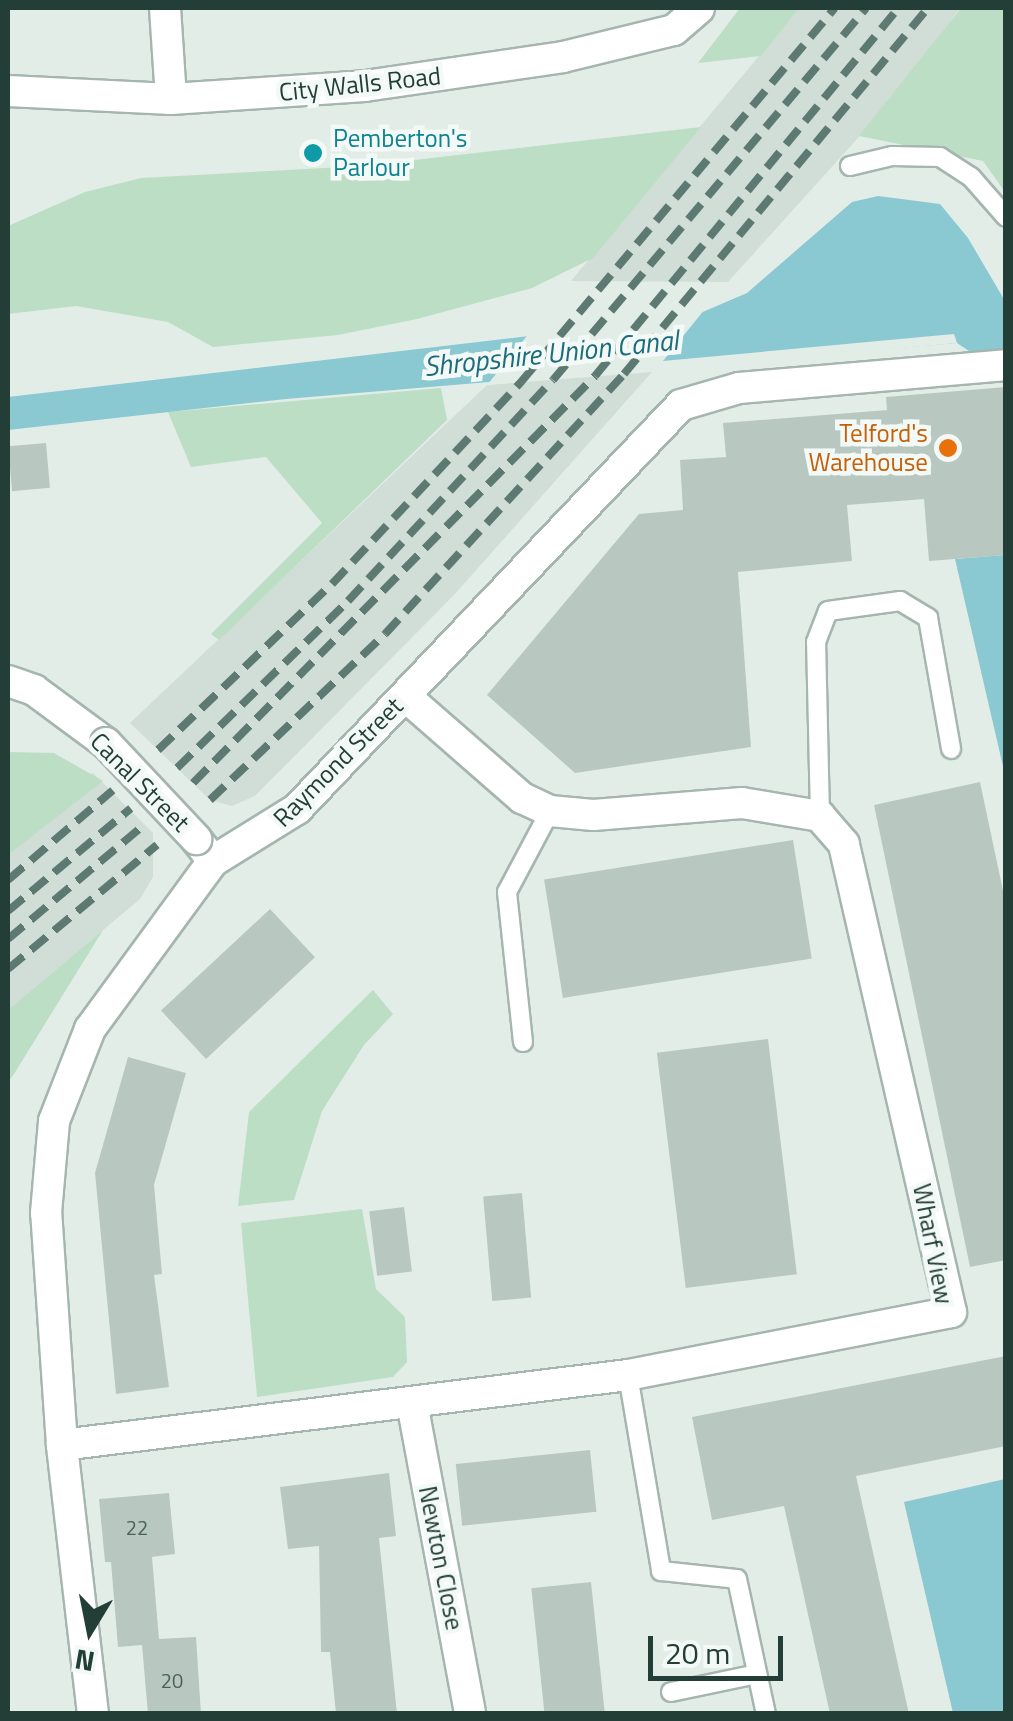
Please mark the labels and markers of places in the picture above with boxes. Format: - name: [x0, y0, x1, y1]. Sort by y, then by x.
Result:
- place label: Pemberton's Parlour: [333, 124, 467, 183]
- marker: Pemberton's Parlour: [302, 142, 324, 164]
- place label: Telford's Warehouse: [809, 419, 928, 478]
- marker: Telford's Warehouse: [937, 437, 959, 459]

